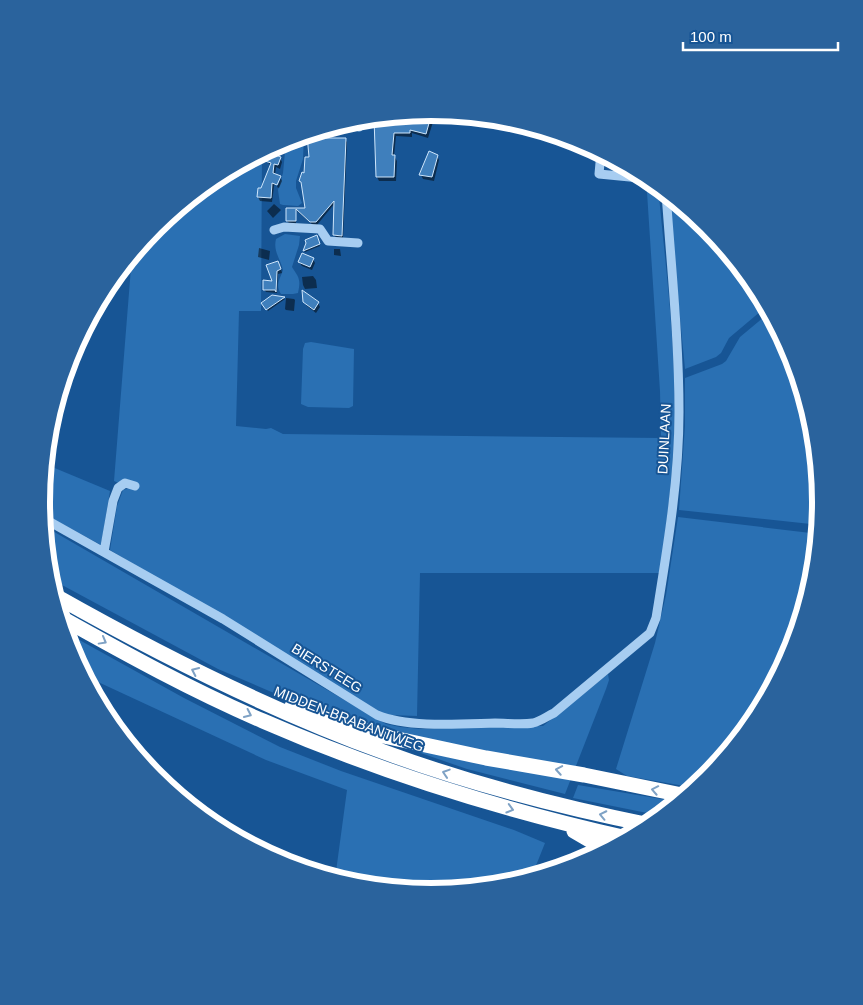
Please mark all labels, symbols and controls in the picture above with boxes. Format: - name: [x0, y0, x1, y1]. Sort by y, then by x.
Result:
- scale bar: [683, 20, 838, 52]
- text: 100 m: [690, 28, 732, 45]
- street label: DUINLAAN: [654, 403, 674, 475]
- one-way arrow: [98, 635, 107, 645]
- street label: BIERSTEEG: [289, 640, 365, 696]
- one-way arrow: [192, 667, 201, 677]
- street label: MIDDEN-BRABANTWEG: [272, 683, 426, 755]
- one-way arrow: [243, 708, 252, 719]
- one-way arrow: [554, 766, 563, 776]
- one-way arrow: [442, 768, 450, 778]
- one-way arrow: [651, 785, 659, 796]
- one-way arrow: [505, 803, 513, 813]
- one-way arrow: [598, 810, 607, 821]

